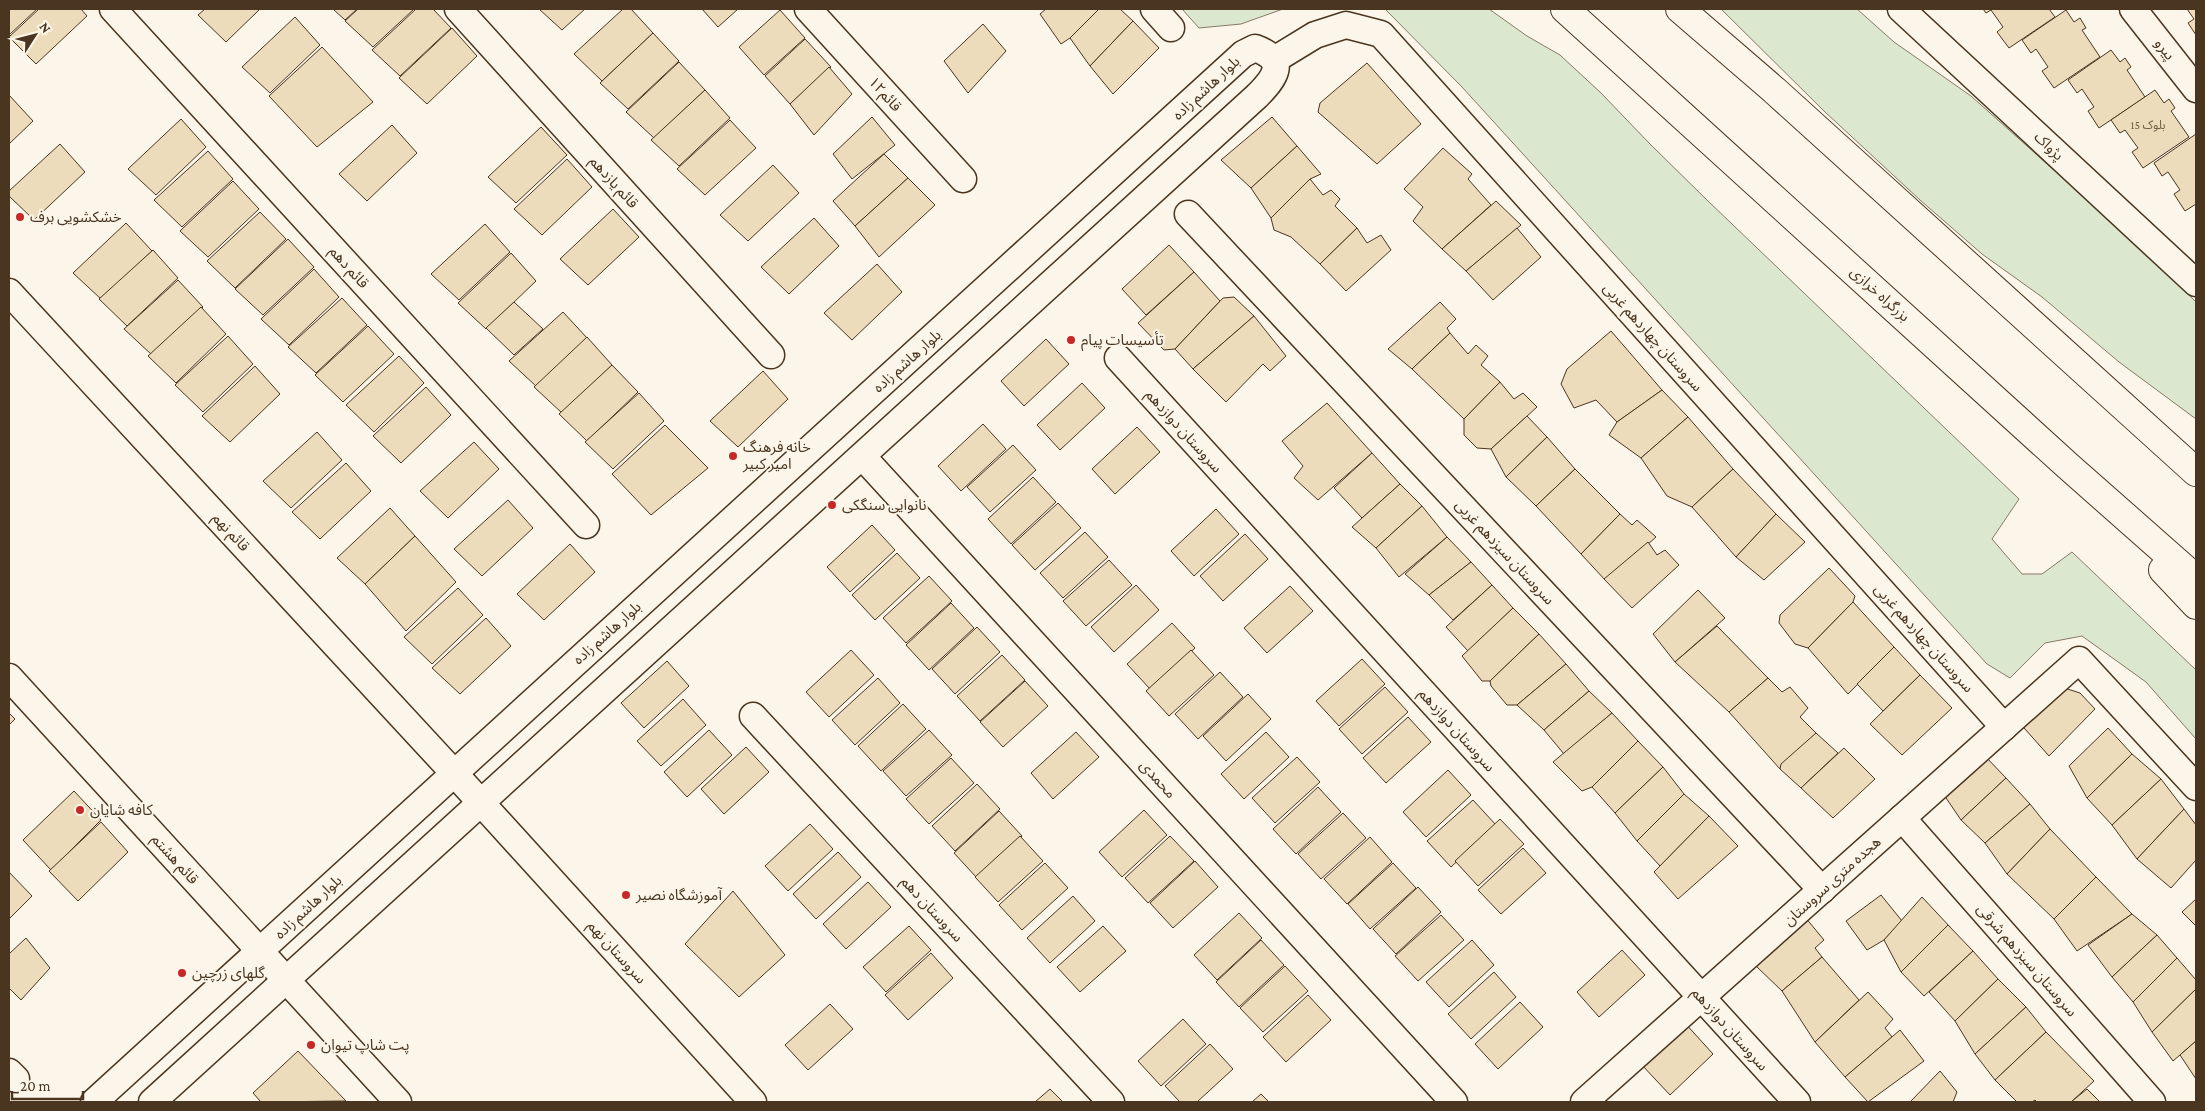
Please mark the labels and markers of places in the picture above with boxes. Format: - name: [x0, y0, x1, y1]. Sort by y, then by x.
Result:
- place label: خشکشویی برف: [30, 209, 122, 226]
- marker: خشکشویی برف: [14, 211, 26, 223]
- place label: تأسیسات پیام: [1081, 331, 1164, 351]
- marker: تأسیسات پیام: [1065, 334, 1077, 346]
- place label: خانه فرهنگ امیر کبیر: [742, 439, 811, 473]
- marker: خانه فرهنگ امیر کبیر: [727, 450, 739, 462]
- place label: نانوایی سنگکی: [842, 497, 927, 514]
- marker: نانوایی سنگکی: [826, 499, 838, 511]
- place label: كافه شايان: [90, 802, 153, 819]
- marker: كافه شايان: [74, 804, 86, 816]
- place label: آموزشگاه نصیر: [635, 887, 723, 904]
- marker: آموزشگاه نصیر: [620, 889, 632, 901]
- place label: گلهای زرچین: [192, 965, 265, 983]
- marker: گلهای زرچین: [176, 967, 188, 979]
- place label: پت شاپ تیوان: [321, 1037, 410, 1055]
- marker: پت شاپ تیوان: [305, 1039, 317, 1051]

